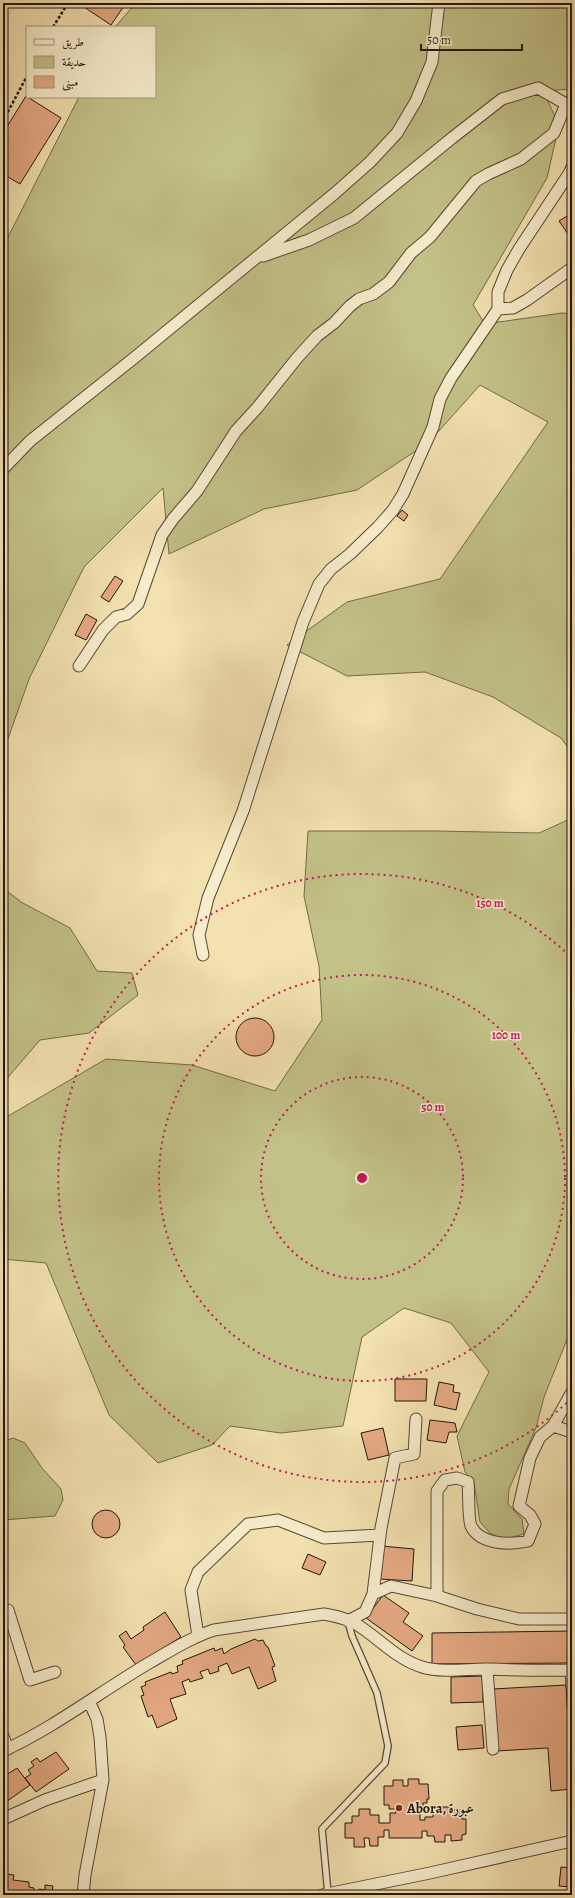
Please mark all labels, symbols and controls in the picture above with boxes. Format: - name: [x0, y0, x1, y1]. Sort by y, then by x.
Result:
- legend: [26, 26, 156, 98]
- scale bar: [421, 26, 522, 52]
- text: 50 m: [427, 32, 451, 48]
- text: طريق: [62, 34, 84, 50]
- text: حديقة: [62, 54, 86, 70]
- text: مبنى: [62, 74, 78, 91]
- text: 150 m: [476, 895, 504, 911]
- text: 100 m: [492, 1027, 520, 1043]
- text: 50 m: [421, 1099, 445, 1115]
- centre of rings: [355, 1171, 369, 1185]
- place label: Abora, عبورة: [406, 1799, 474, 1818]
- marker: Abora, عبورة: [394, 1803, 404, 1813]

